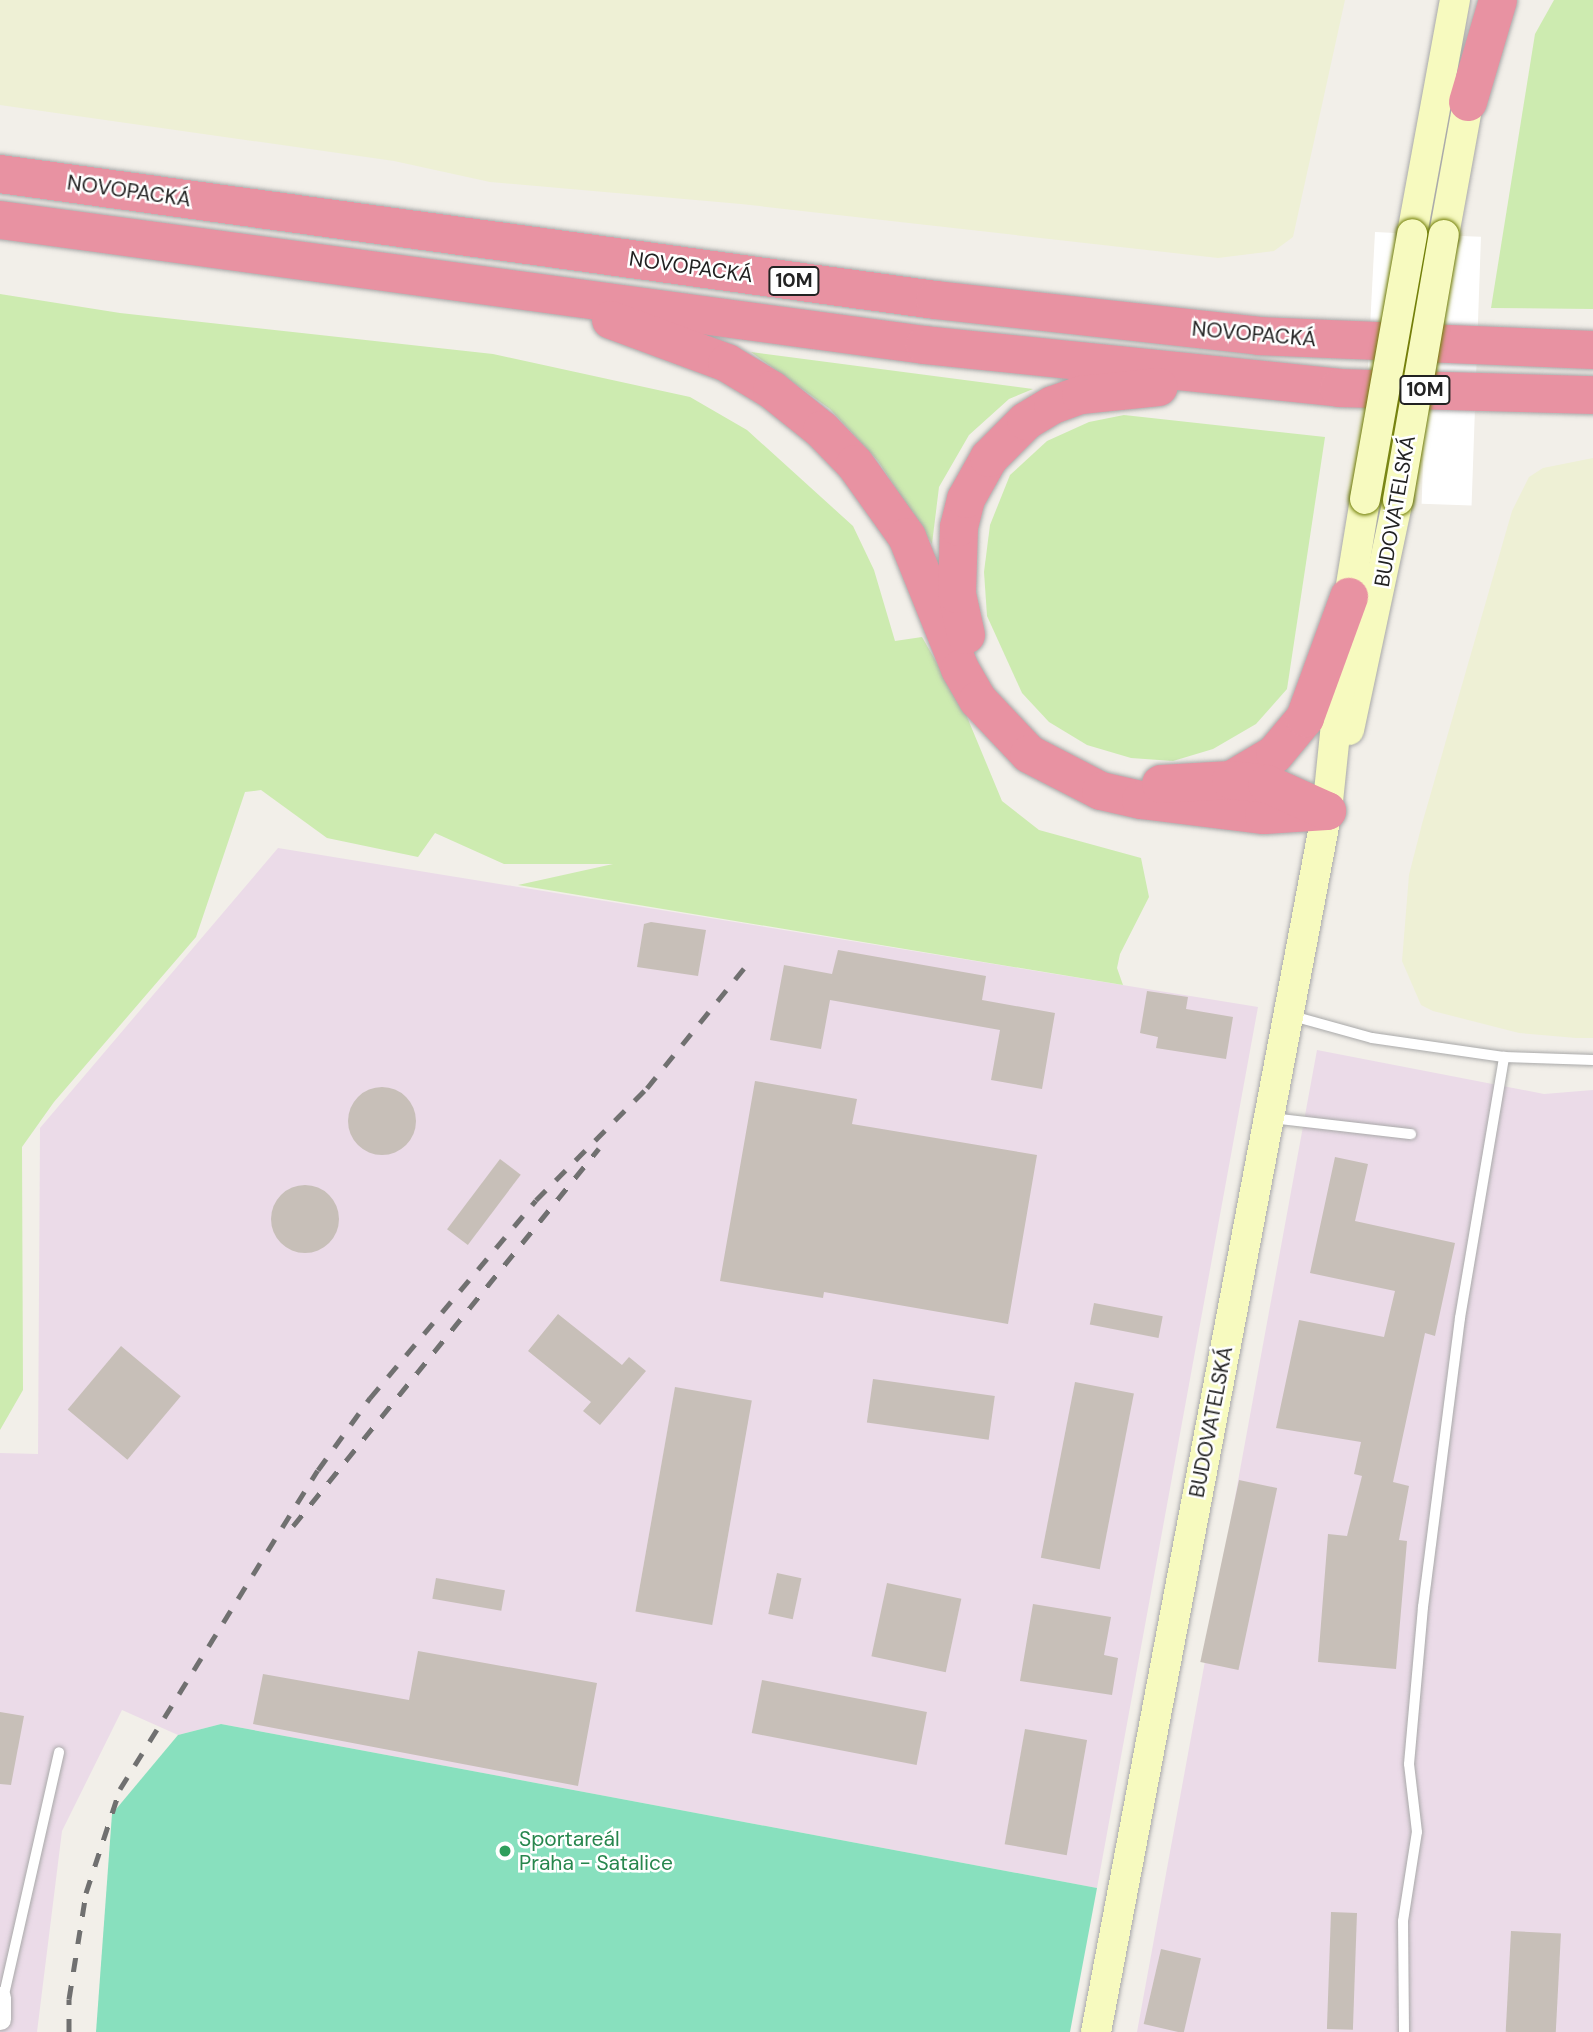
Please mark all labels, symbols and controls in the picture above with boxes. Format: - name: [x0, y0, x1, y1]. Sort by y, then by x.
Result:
- street label: NOVOPACKÁ: [66, 170, 192, 212]
- street label: NOVOPACKÁ: [628, 246, 754, 288]
- road number: 10M: [768, 266, 820, 296]
- street label: NOVOPACKÁ: [1191, 316, 1317, 352]
- road number: 10M: [1399, 374, 1451, 406]
- street label: BUDOVATELSKÁ: [1369, 433, 1421, 589]
- street label: BUDOVATELSKÁ: [1184, 1344, 1238, 1500]
- place label: Sportareál Praha - Satalice: [519, 1826, 673, 1876]
- marker: Sportareál Praha - Satalice: [497, 1843, 513, 1859]

